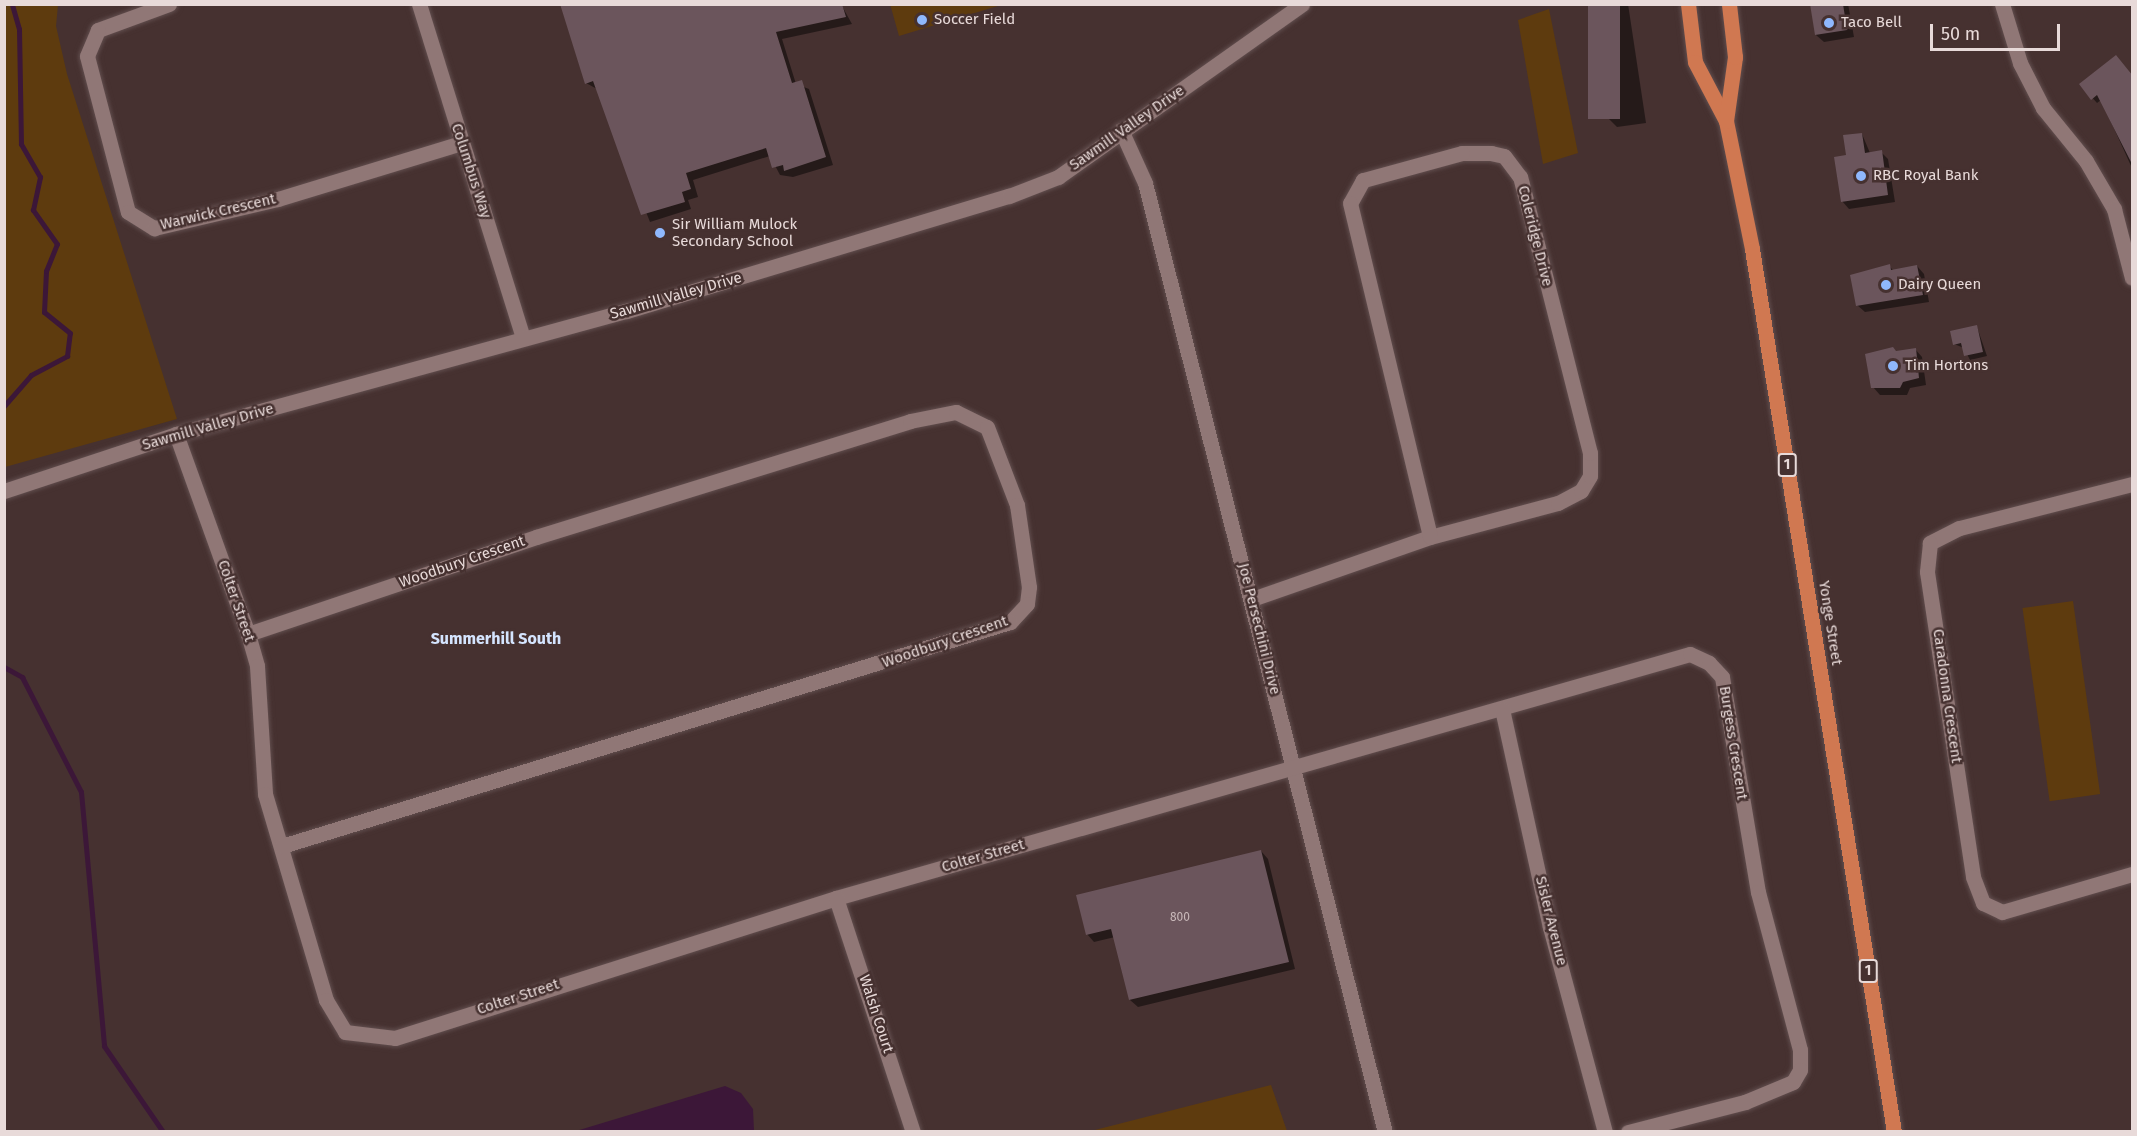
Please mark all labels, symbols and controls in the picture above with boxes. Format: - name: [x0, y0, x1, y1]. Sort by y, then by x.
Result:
- place label: Soccer Field: [934, 11, 1015, 29]
- scale bar: [1933, 12, 2064, 50]
- marker: Soccer Field: [915, 13, 929, 27]
- place label: Taco Bell: [1841, 14, 1902, 32]
- marker: Taco Bell: [1822, 16, 1836, 30]
- text: 50 m: [1941, 23, 1980, 45]
- street label: Sawmill Valley Drive: [1066, 82, 1188, 174]
- street label: Columbus Way: [447, 121, 495, 221]
- place label: RBC Royal Bank: [1873, 167, 1978, 185]
- marker: RBC Royal Bank: [1854, 169, 1868, 183]
- street label: Coleridge Drive: [1514, 184, 1556, 288]
- street label: Warwick Crescent: [159, 190, 277, 234]
- place label: Sir William Mulock Secondary School: [672, 215, 797, 250]
- marker: Sir William Mulock Secondary School: [653, 226, 667, 240]
- street label: Sawmill Valley Drive: [608, 269, 744, 323]
- place label: Dairy Queen: [1898, 276, 1981, 294]
- marker: Dairy Queen: [1879, 278, 1893, 292]
- place label: Tim Hortons: [1905, 357, 1988, 375]
- marker: Tim Hortons: [1886, 359, 1900, 373]
- street label: Sawmill Valley Drive: [140, 400, 276, 454]
- road number: 1: [1776, 454, 1798, 476]
- street label: Woodbury Crescent: [397, 532, 527, 592]
- street label: Colter Street: [214, 558, 258, 644]
- street label: Joe Persechini Drive: [1234, 561, 1284, 697]
- street label: Yonge Street: [1814, 579, 1846, 667]
- street label: Woodbury Crescent: [880, 612, 1010, 672]
- street label: Caradonna Crescent: [1929, 628, 1965, 764]
- district label: Summerhill South: [431, 629, 561, 649]
- street label: Burgess Crescent: [1715, 685, 1751, 801]
- street label: Colter Street: [940, 836, 1026, 876]
- street label: Sisler Avenue: [1531, 874, 1571, 968]
- house number: 800: [1170, 911, 1190, 925]
- road number: 1: [1858, 960, 1878, 982]
- street label: Walsh Court: [855, 973, 897, 1055]
- street label: Colter Street: [475, 975, 561, 1019]

